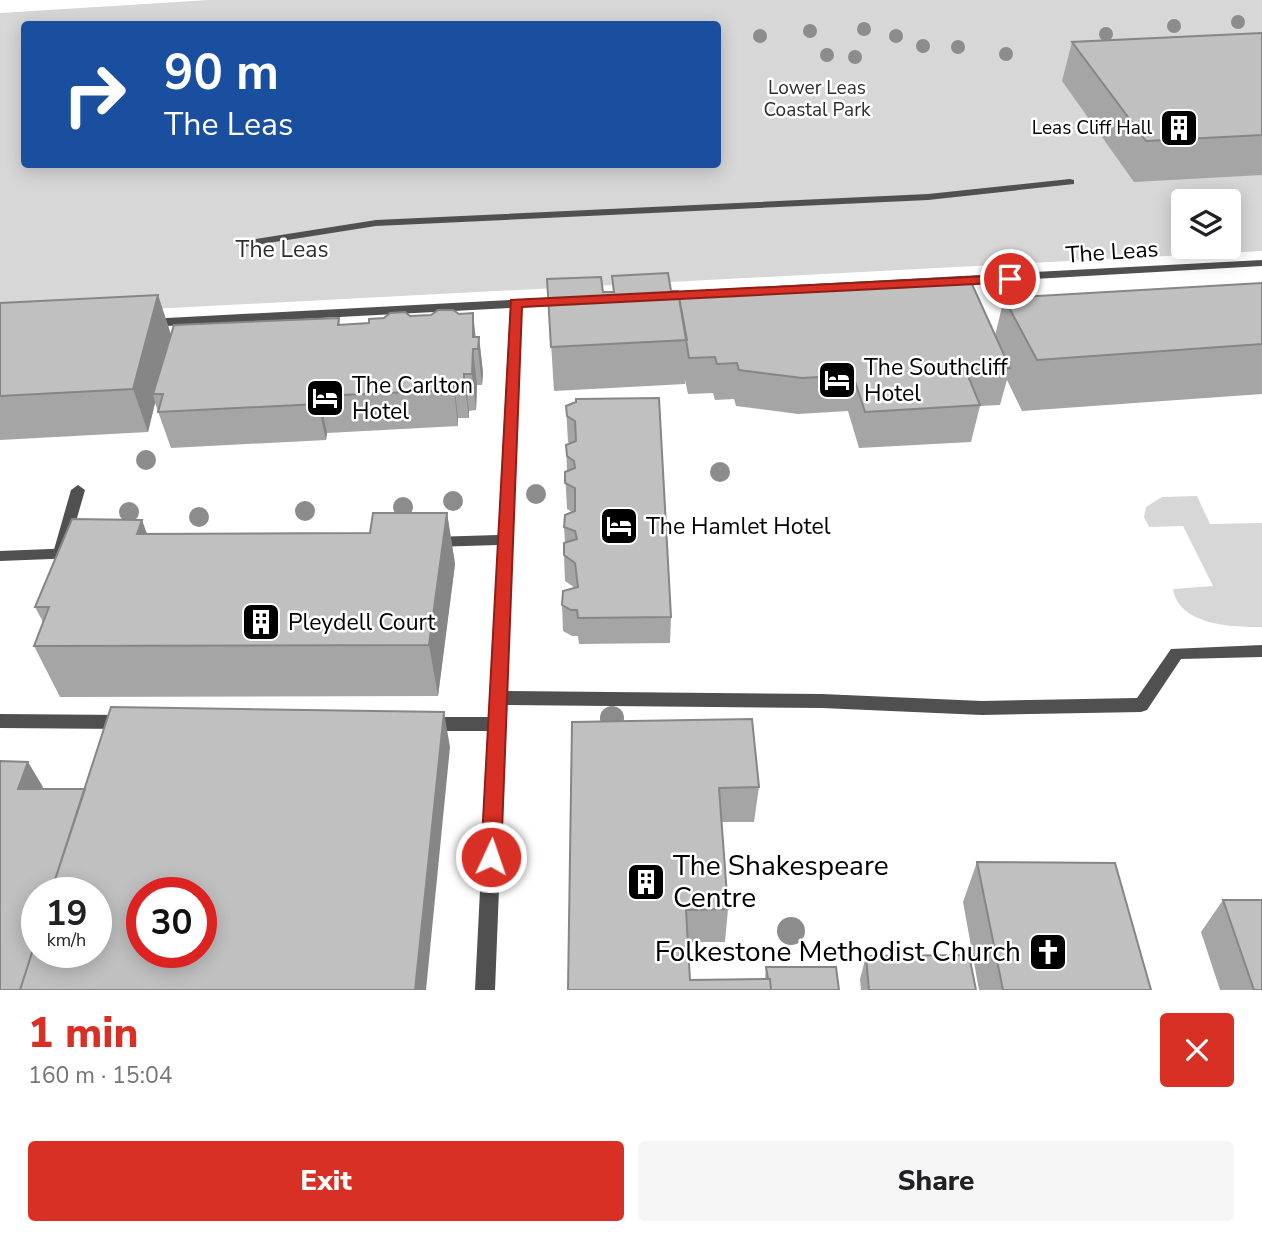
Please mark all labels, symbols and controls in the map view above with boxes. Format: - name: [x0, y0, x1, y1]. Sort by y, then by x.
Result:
- text: 90 m: [164, 39, 279, 106]
- icon: right: [49, 49, 140, 140]
- park label: Lower Leas Coastal Park: [764, 75, 871, 123]
- text: The Leas: [164, 103, 293, 146]
- building icon: Leas Cliff Hall: [1158, 107, 1200, 149]
- place label: Leas Cliff Hall: [1032, 115, 1152, 141]
- map controls: [1171, 189, 1241, 259]
- button: layers: [1171, 189, 1241, 259]
- street label: The Leas: [1065, 233, 1159, 271]
- park label: The Leas: [236, 234, 328, 265]
- pin: [980, 249, 1040, 309]
- icon: arrive: [991, 260, 1029, 298]
- place label: The Southcliff Hotel: [864, 352, 1008, 409]
- hotel icon: The Southcliff Hotel: [816, 359, 858, 401]
- place label: The Carlton Hotel: [352, 370, 473, 427]
- hotel icon: The Carlton Hotel: [304, 377, 346, 419]
- hotel icon: The Hamlet Hotel: [598, 505, 640, 547]
- place label: The Hamlet Hotel: [646, 511, 831, 542]
- building icon: Pleydell Court: [240, 601, 282, 643]
- place label: Pleydell Court: [288, 607, 436, 638]
- position arrow: [454, 820, 528, 894]
- place label: The Shakespeare Centre: [673, 847, 889, 917]
- building icon: The Shakespeare Centre: [625, 861, 667, 903]
- speed limit sign: 30: [126, 877, 217, 968]
- text: 19: [45, 890, 88, 937]
- text: km/h: [47, 928, 86, 952]
- church icon: Folkestone Methodist Church: [1027, 931, 1069, 973]
- place label: Folkestone Methodist Church: [655, 933, 1021, 971]
- text: 1 min: [28, 1005, 138, 1062]
- button: close: [1160, 1013, 1234, 1087]
- text: 160 m · 15:04: [28, 1060, 173, 1091]
- button: Exit: [28, 1141, 624, 1221]
- button: Share: [638, 1141, 1234, 1221]

